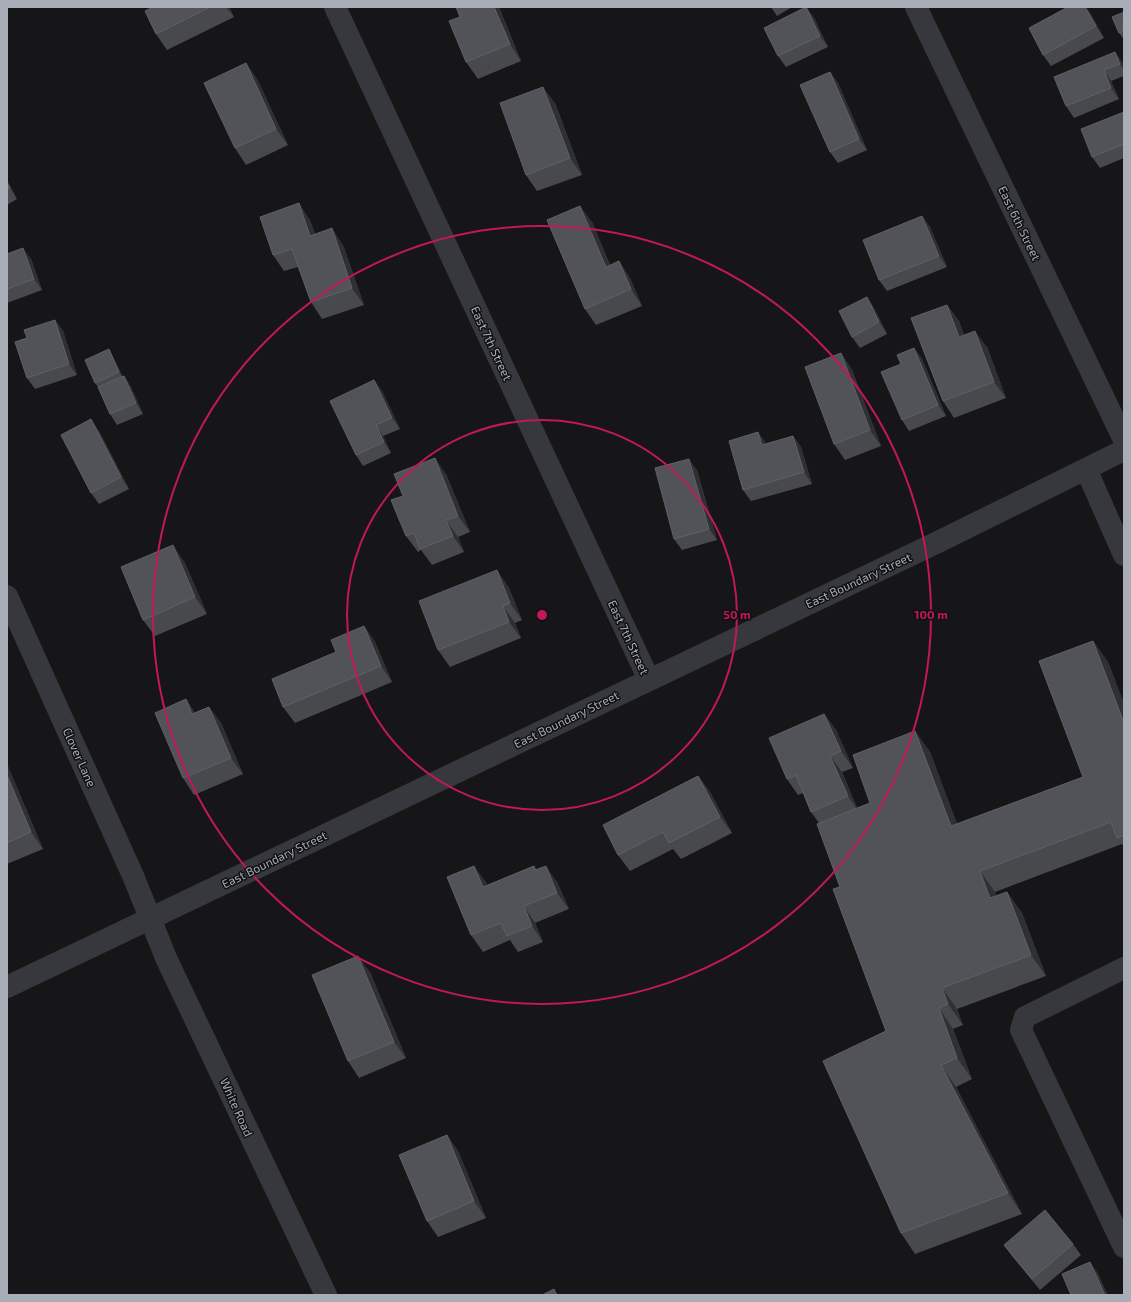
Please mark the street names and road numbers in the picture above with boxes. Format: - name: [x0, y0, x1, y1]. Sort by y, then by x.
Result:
- street label: East 6th Street: [996, 183, 1044, 263]
- street label: East 7th Street: [469, 304, 516, 383]
- street label: East Boundary Street: [803, 549, 914, 611]
- street label: East 7th Street: [606, 598, 653, 677]
- street label: East Boundary Street: [511, 687, 621, 751]
- street label: Clover Lane: [61, 725, 99, 789]
- street label: East Boundary Street: [219, 827, 329, 891]
- street label: White Road: [218, 1076, 256, 1138]

